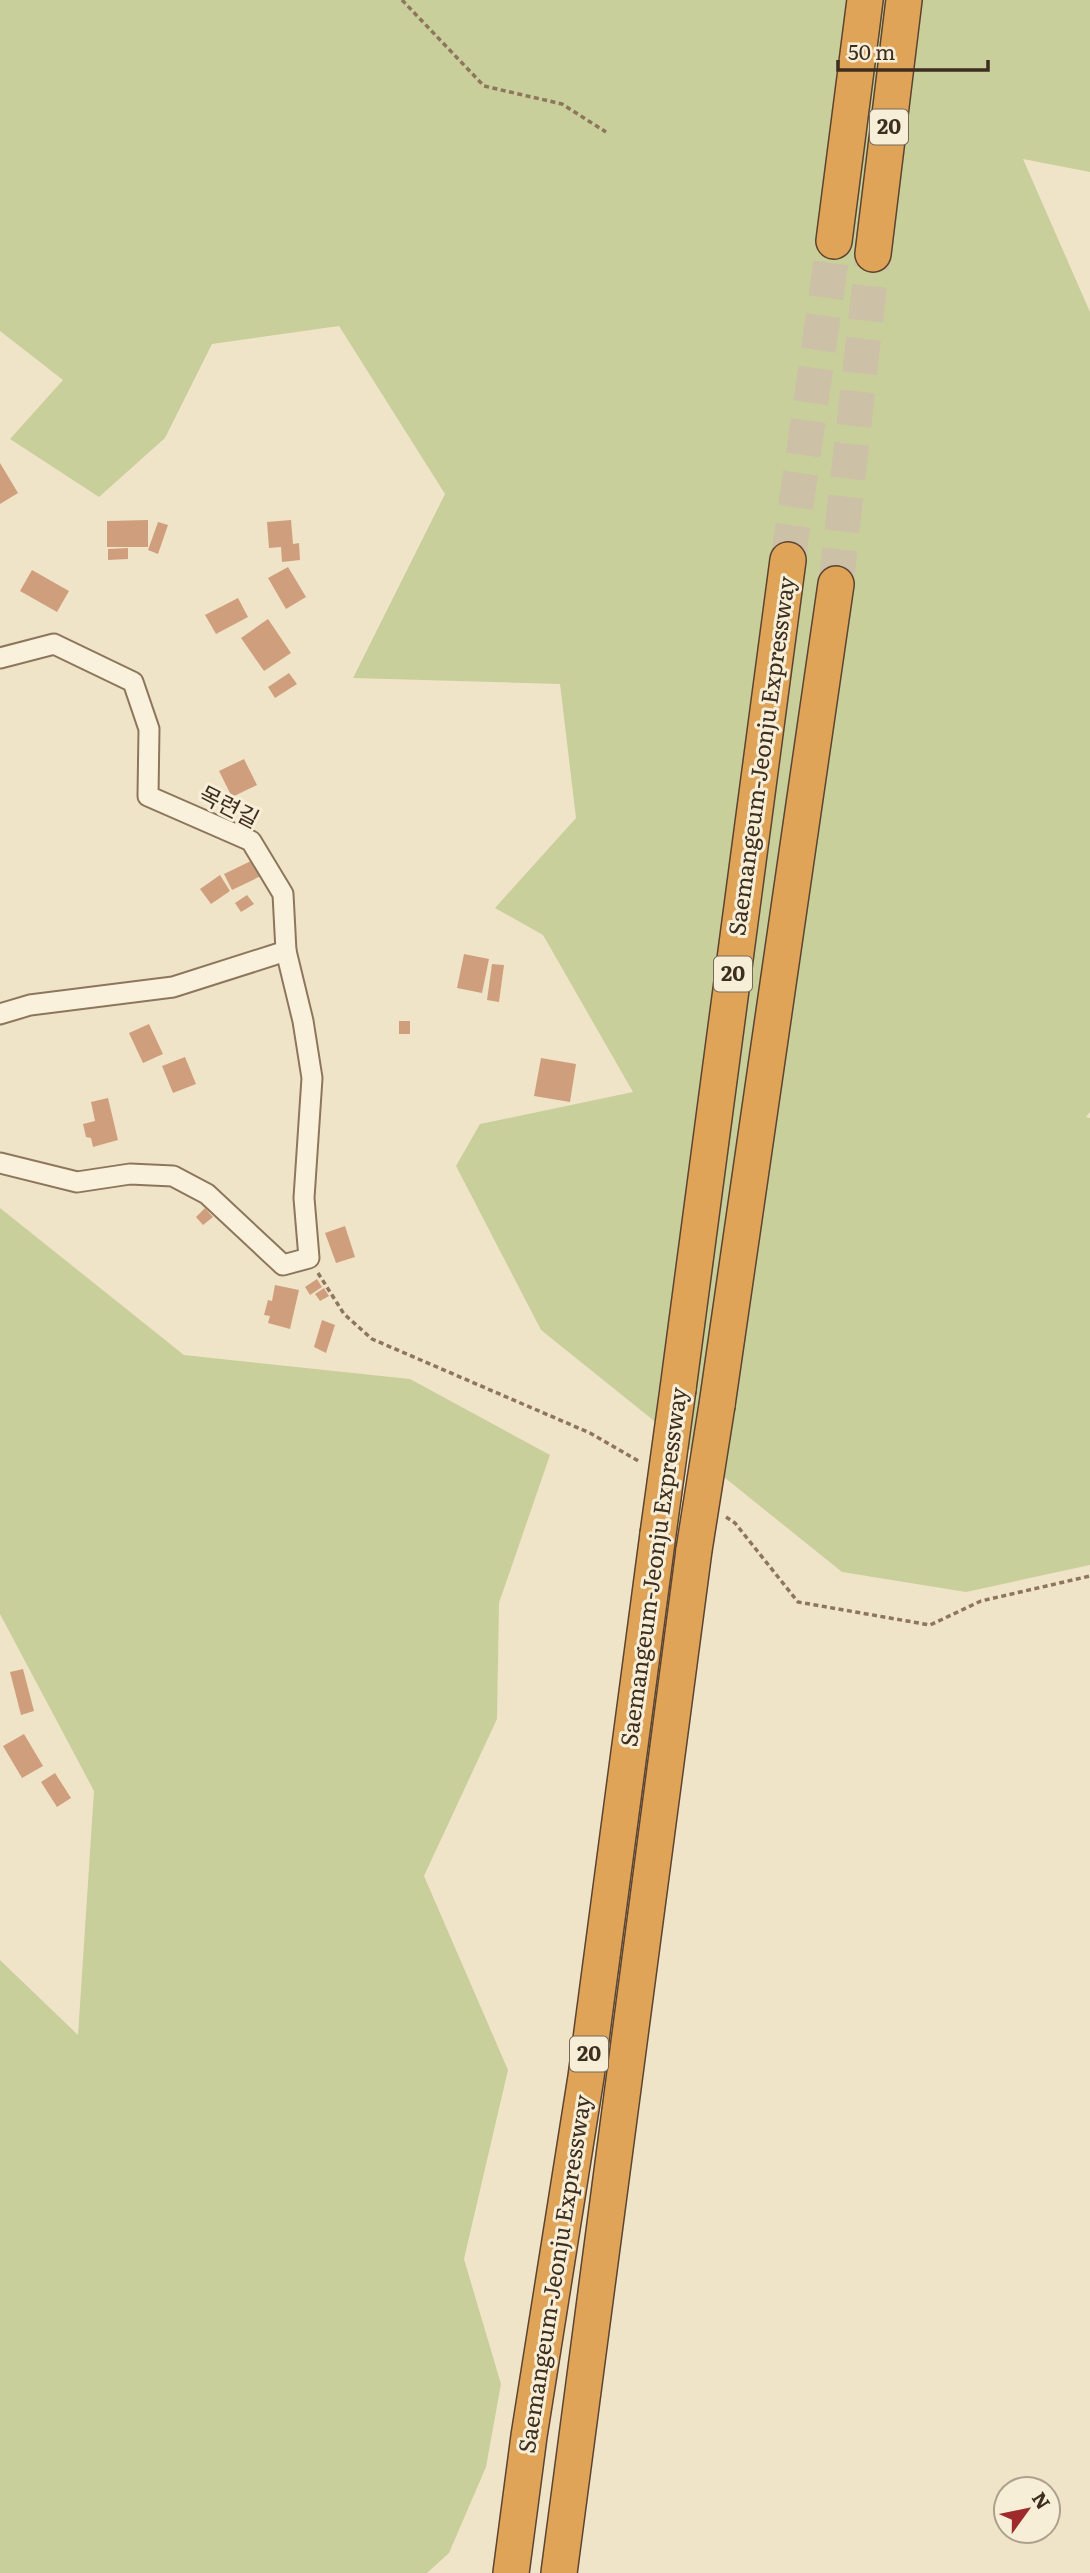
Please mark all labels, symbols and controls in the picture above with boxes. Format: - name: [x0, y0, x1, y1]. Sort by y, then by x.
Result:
- scale bar: [838, 28, 988, 72]
- text: 50 m: [848, 35, 895, 66]
- road number: 20: [870, 110, 908, 144]
- street label: Saemangeum-Jeonju Expressway: [718, 573, 802, 938]
- street label: 목련길: [194, 776, 266, 835]
- road number: 20: [714, 956, 752, 992]
- street label: Saemangeum-Jeonju Expressway: [610, 1384, 694, 1749]
- road number: 20: [570, 2036, 608, 2072]
- street label: Saemangeum-Jeonju Expressway: [508, 2091, 598, 2455]
- north arrow: [992, 2475, 1062, 2545]
- text: N: [1026, 2486, 1058, 2515]

